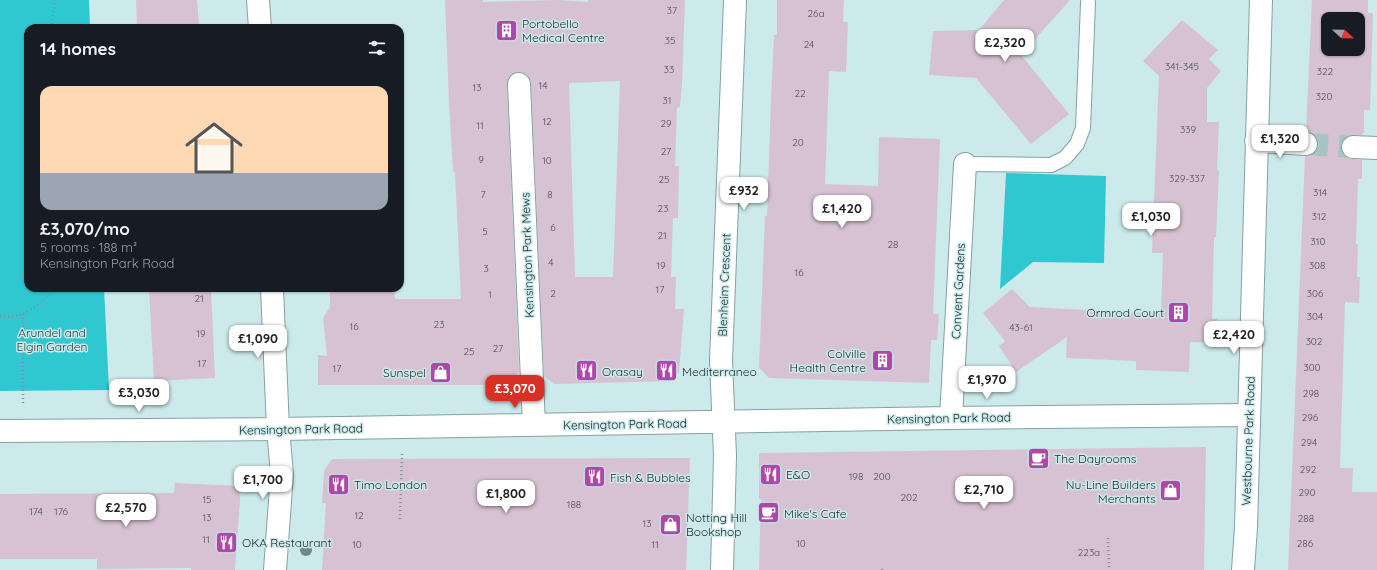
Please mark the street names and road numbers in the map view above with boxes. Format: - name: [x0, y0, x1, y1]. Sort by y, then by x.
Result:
- street label: Kensington Park Mews: [517, 192, 537, 318]
- street label: Blenheim Crescent: [715, 233, 733, 337]
- street label: Convent Gardens: [948, 242, 968, 339]
- street label: Westbourne Park Road: [1238, 376, 1258, 506]
- street label: Kensington Park Road: [887, 409, 1011, 427]
- street label: Kensington Park Road: [563, 415, 687, 433]
- street label: Kensington Park Road: [239, 420, 363, 438]

